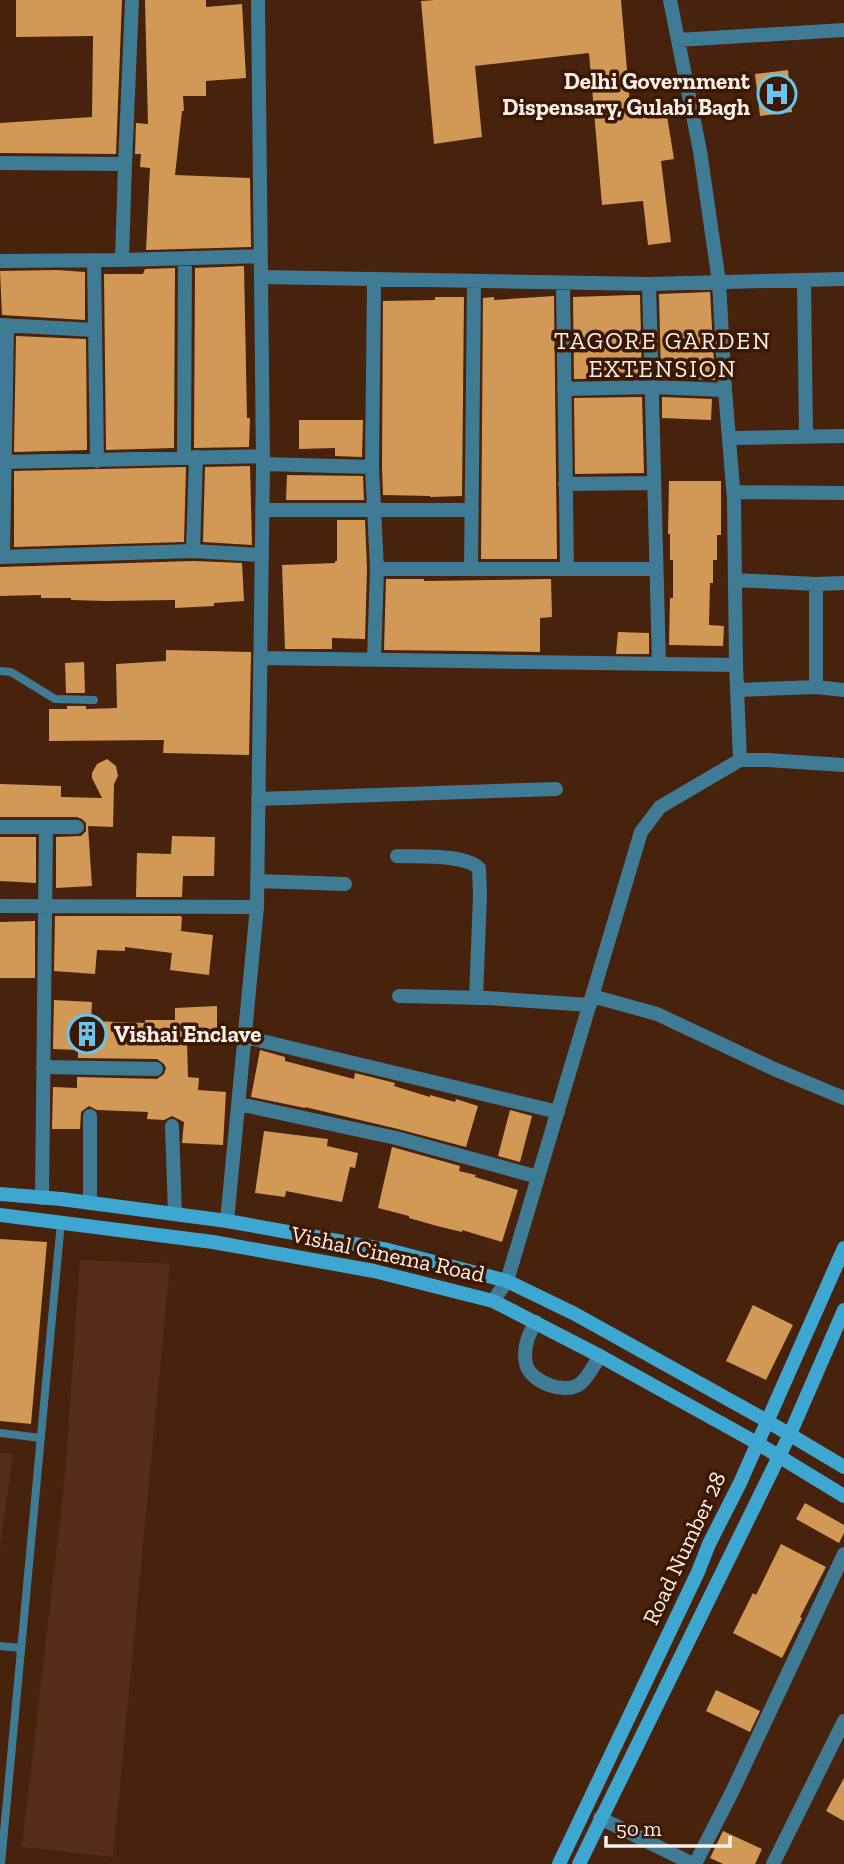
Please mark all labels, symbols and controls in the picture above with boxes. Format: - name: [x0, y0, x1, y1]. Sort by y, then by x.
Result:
- place label: Delhi Government Dispensary, Gulabi Bagh: [502, 67, 751, 121]
- hospital icon: Delhi Government Dispensary, Gulabi Bagh: [756, 73, 798, 115]
- district label: TAGORE GARDEN EXTENSION: [554, 326, 772, 383]
- building icon: Vishai Enclave: [66, 1013, 108, 1055]
- place label: Vishai Enclave: [114, 1020, 261, 1048]
- street label: Vishal Cinema Road: [288, 1220, 488, 1288]
- street label: Road Number 28: [636, 1467, 732, 1629]
- scale bar: [606, 1804, 730, 1848]
- text: 50 m: [616, 1816, 662, 1841]

